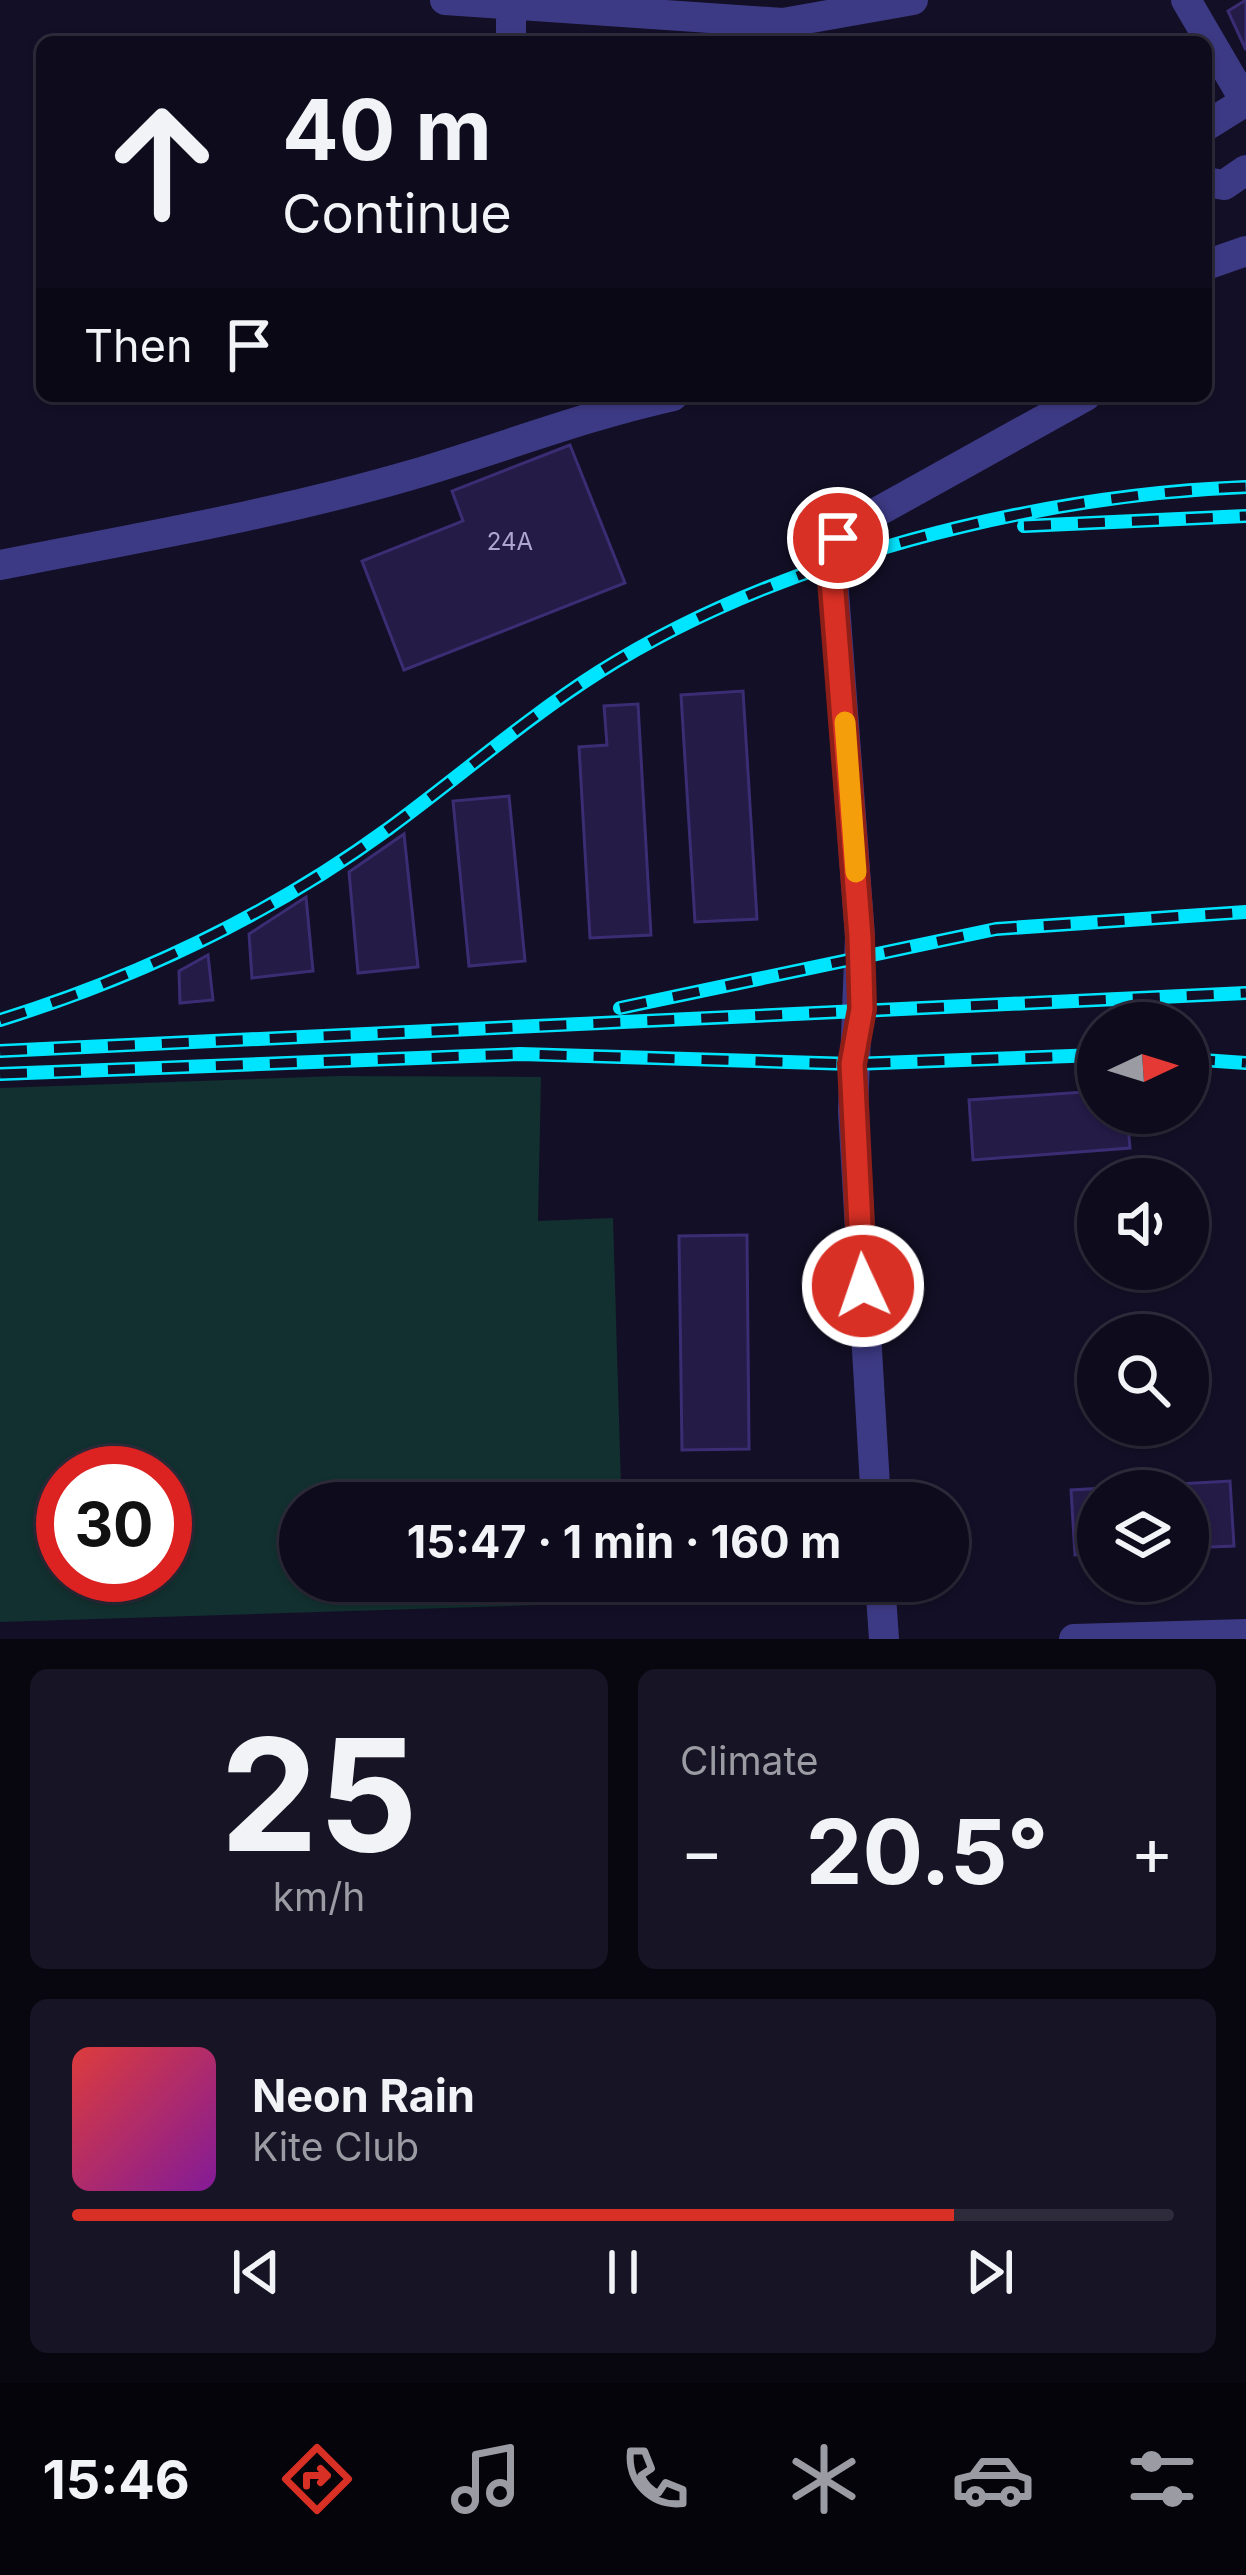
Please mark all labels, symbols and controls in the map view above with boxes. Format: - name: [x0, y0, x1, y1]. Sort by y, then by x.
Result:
- text: 40 m: [282, 79, 492, 180]
- icon: ahead: [84, 84, 240, 240]
- text: Continue: [282, 181, 512, 246]
- icon: arrive: [216, 312, 282, 378]
- text: Then: [84, 318, 192, 373]
- pin: [787, 487, 889, 589]
- icon: arrive: [805, 505, 871, 571]
- house number: 24А: [487, 527, 533, 556]
- north arrow: [1077, 1002, 1209, 1134]
- map controls: [1077, 1002, 1209, 1602]
- button: sound: [1077, 1158, 1209, 1290]
- position arrow: [800, 1223, 926, 1349]
- button: search: [1077, 1314, 1209, 1446]
- speed limit sign: 30: [36, 1446, 192, 1602]
- button: layers: [1077, 1470, 1209, 1602]
- text: 15:47 · 1 min · 160 m: [407, 1514, 841, 1569]
- text: 25: [220, 1700, 418, 1889]
- text: Climate: [680, 1737, 819, 1784]
- text: 20.5°: [806, 1797, 1048, 1906]
- text: −: [680, 1811, 724, 1891]
- text: +: [1130, 1811, 1174, 1891]
- text: km/h: [273, 1873, 365, 1920]
- text: Neon Rain: [252, 2068, 475, 2123]
- text: Kite Club: [252, 2123, 419, 2170]
- icon: previous: [223, 2239, 289, 2305]
- icon: pause: [590, 2239, 656, 2305]
- icon: next: [957, 2239, 1023, 2305]
- icon: directions: [275, 2437, 359, 2521]
- icon: music: [444, 2437, 528, 2521]
- icon: phone: [613, 2437, 697, 2521]
- icon: climate: [782, 2437, 866, 2521]
- icon: car: [951, 2437, 1035, 2521]
- icon: filters: [1120, 2437, 1204, 2521]
- text: 15:46: [42, 2447, 190, 2512]

